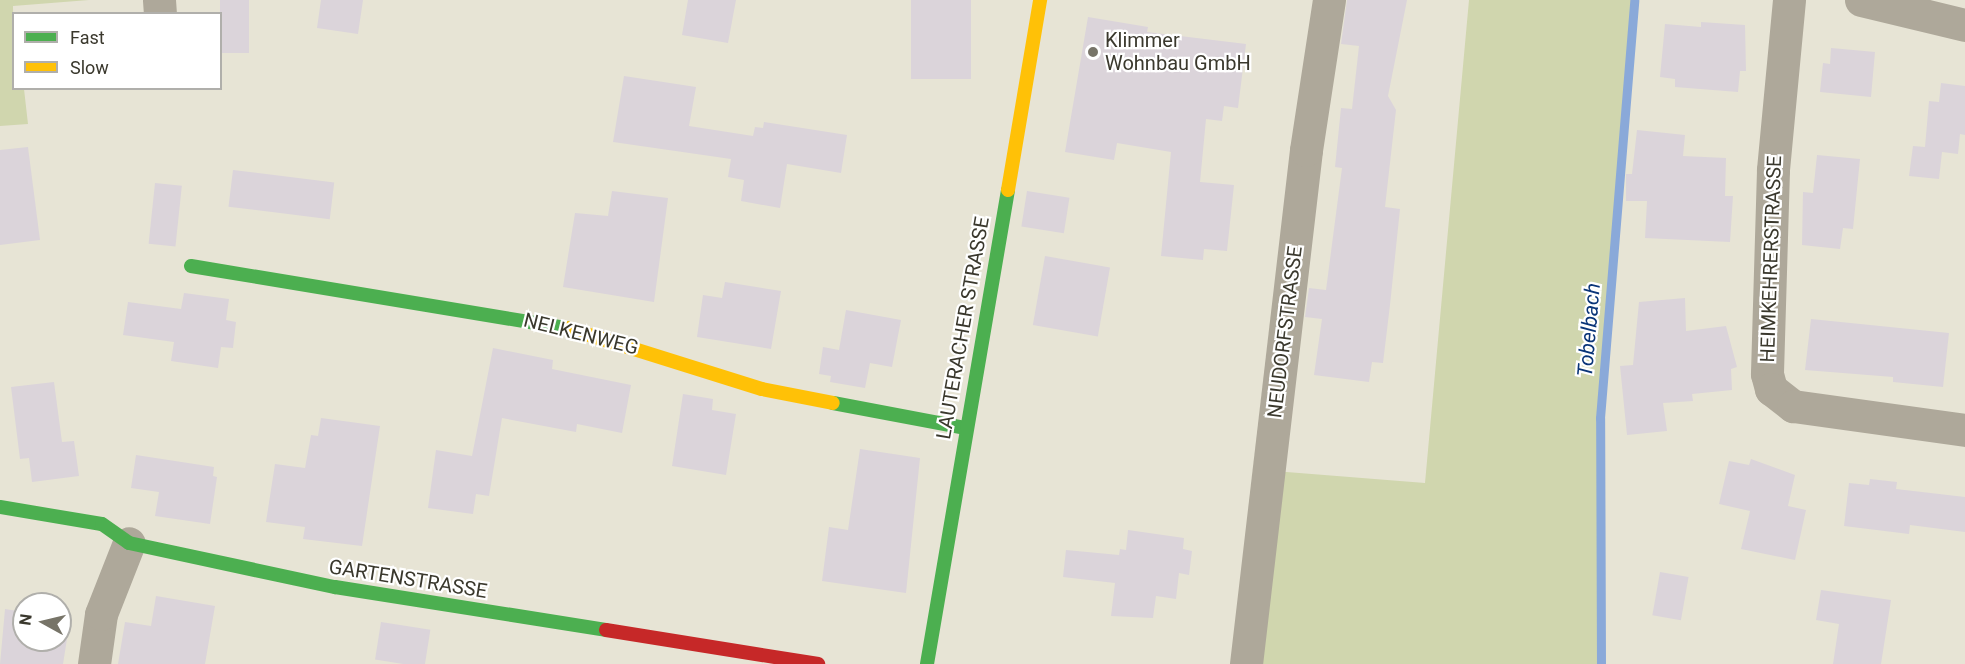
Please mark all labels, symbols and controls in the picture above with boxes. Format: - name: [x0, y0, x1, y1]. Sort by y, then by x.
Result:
- legend: [12, 12, 222, 90]
- text: Fast: [70, 27, 105, 48]
- place label: Klimmer Wohnbau GmbH: [1105, 28, 1251, 75]
- marker: Klimmer Wohnbau GmbH: [1086, 45, 1100, 59]
- text: Slow: [70, 57, 109, 78]
- street label: HEIMKEHRERSTRASSE: [1755, 155, 1787, 363]
- street label: LAUTERACHER STRASSE: [932, 215, 994, 441]
- street label: NEUDORFSTRASSE: [1263, 245, 1307, 419]
- water label: Tobelbach: [1572, 282, 1606, 378]
- street label: NELKENWEG: [521, 308, 641, 360]
- street label: GARTENSTRASSE: [327, 555, 489, 603]
- north arrow: [12, 592, 72, 652]
- text: N: [15, 613, 36, 627]

